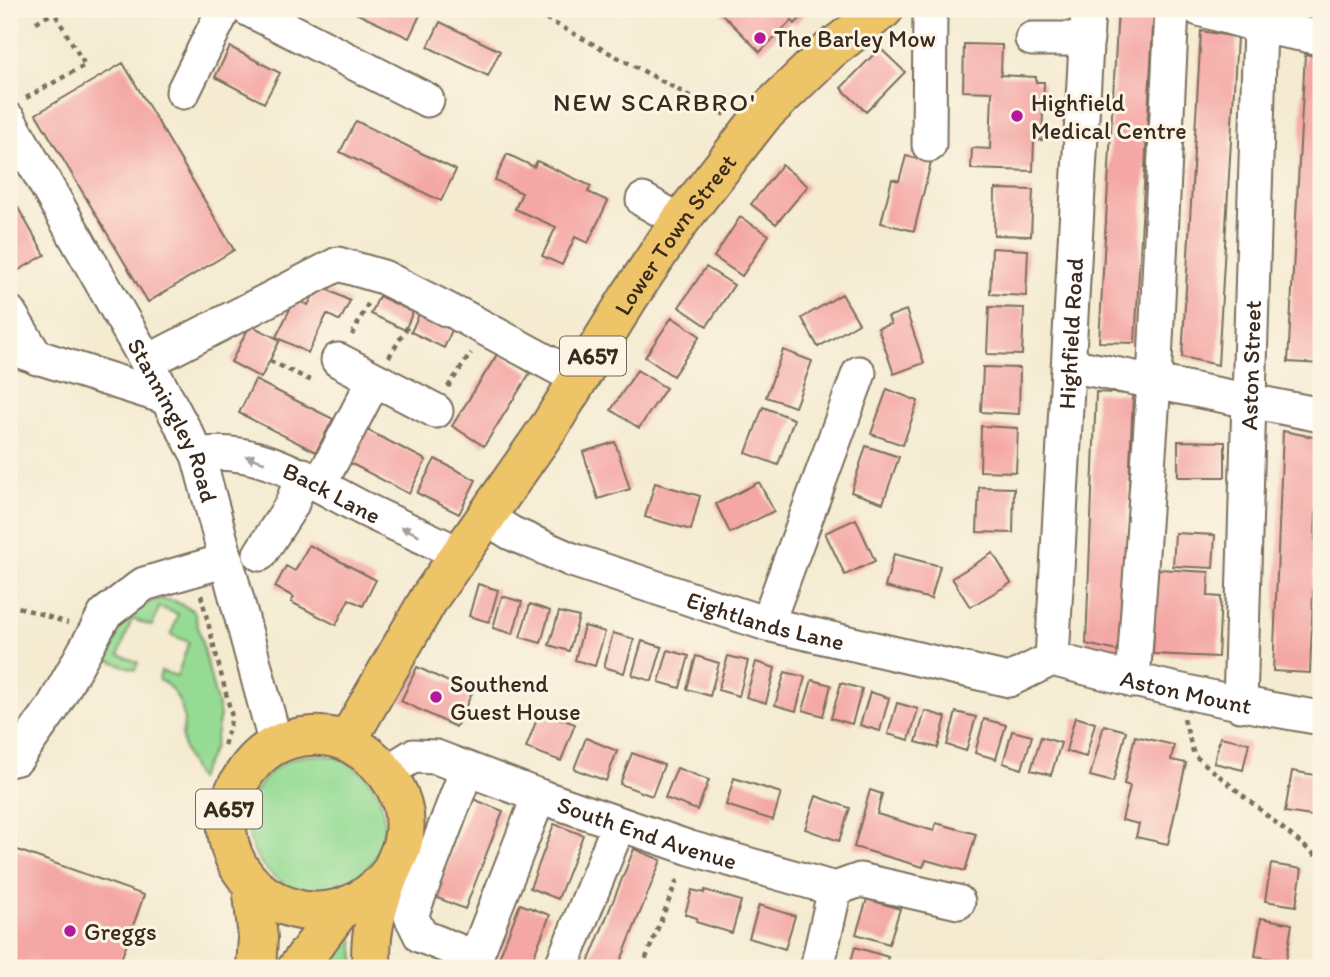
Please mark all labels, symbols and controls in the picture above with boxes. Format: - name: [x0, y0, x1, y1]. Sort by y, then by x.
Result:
- place label: The Barley Mow: [774, 24, 936, 53]
- marker: The Barley Mow: [752, 30, 768, 46]
- district label: NEW SCARBRO': [553, 86, 757, 118]
- place label: Highfield Medical Centre: [1031, 88, 1187, 145]
- marker: Highfield Medical Centre: [1009, 108, 1025, 124]
- street label: Lower Town Street: [607, 148, 742, 320]
- street label: Highfield Road: [1051, 257, 1089, 410]
- street label: Aston Street: [1234, 300, 1266, 431]
- street label: Stanningley Road: [122, 333, 225, 505]
- road number: A657: [560, 336, 626, 376]
- one-way arrow: [244, 454, 265, 464]
- street label: Back Lane: [279, 455, 386, 529]
- one-way arrow: [400, 525, 420, 537]
- street label: Eightlands Lane: [683, 584, 847, 656]
- street label: Aston Mount: [1118, 663, 1254, 720]
- place label: Southend Guest House: [450, 669, 581, 726]
- marker: Southend Guest House: [428, 689, 444, 705]
- street label: South End Avenue: [554, 789, 740, 875]
- road number: A657: [196, 790, 262, 828]
- place label: Greggs: [84, 917, 157, 946]
- marker: Greggs: [62, 923, 78, 939]

